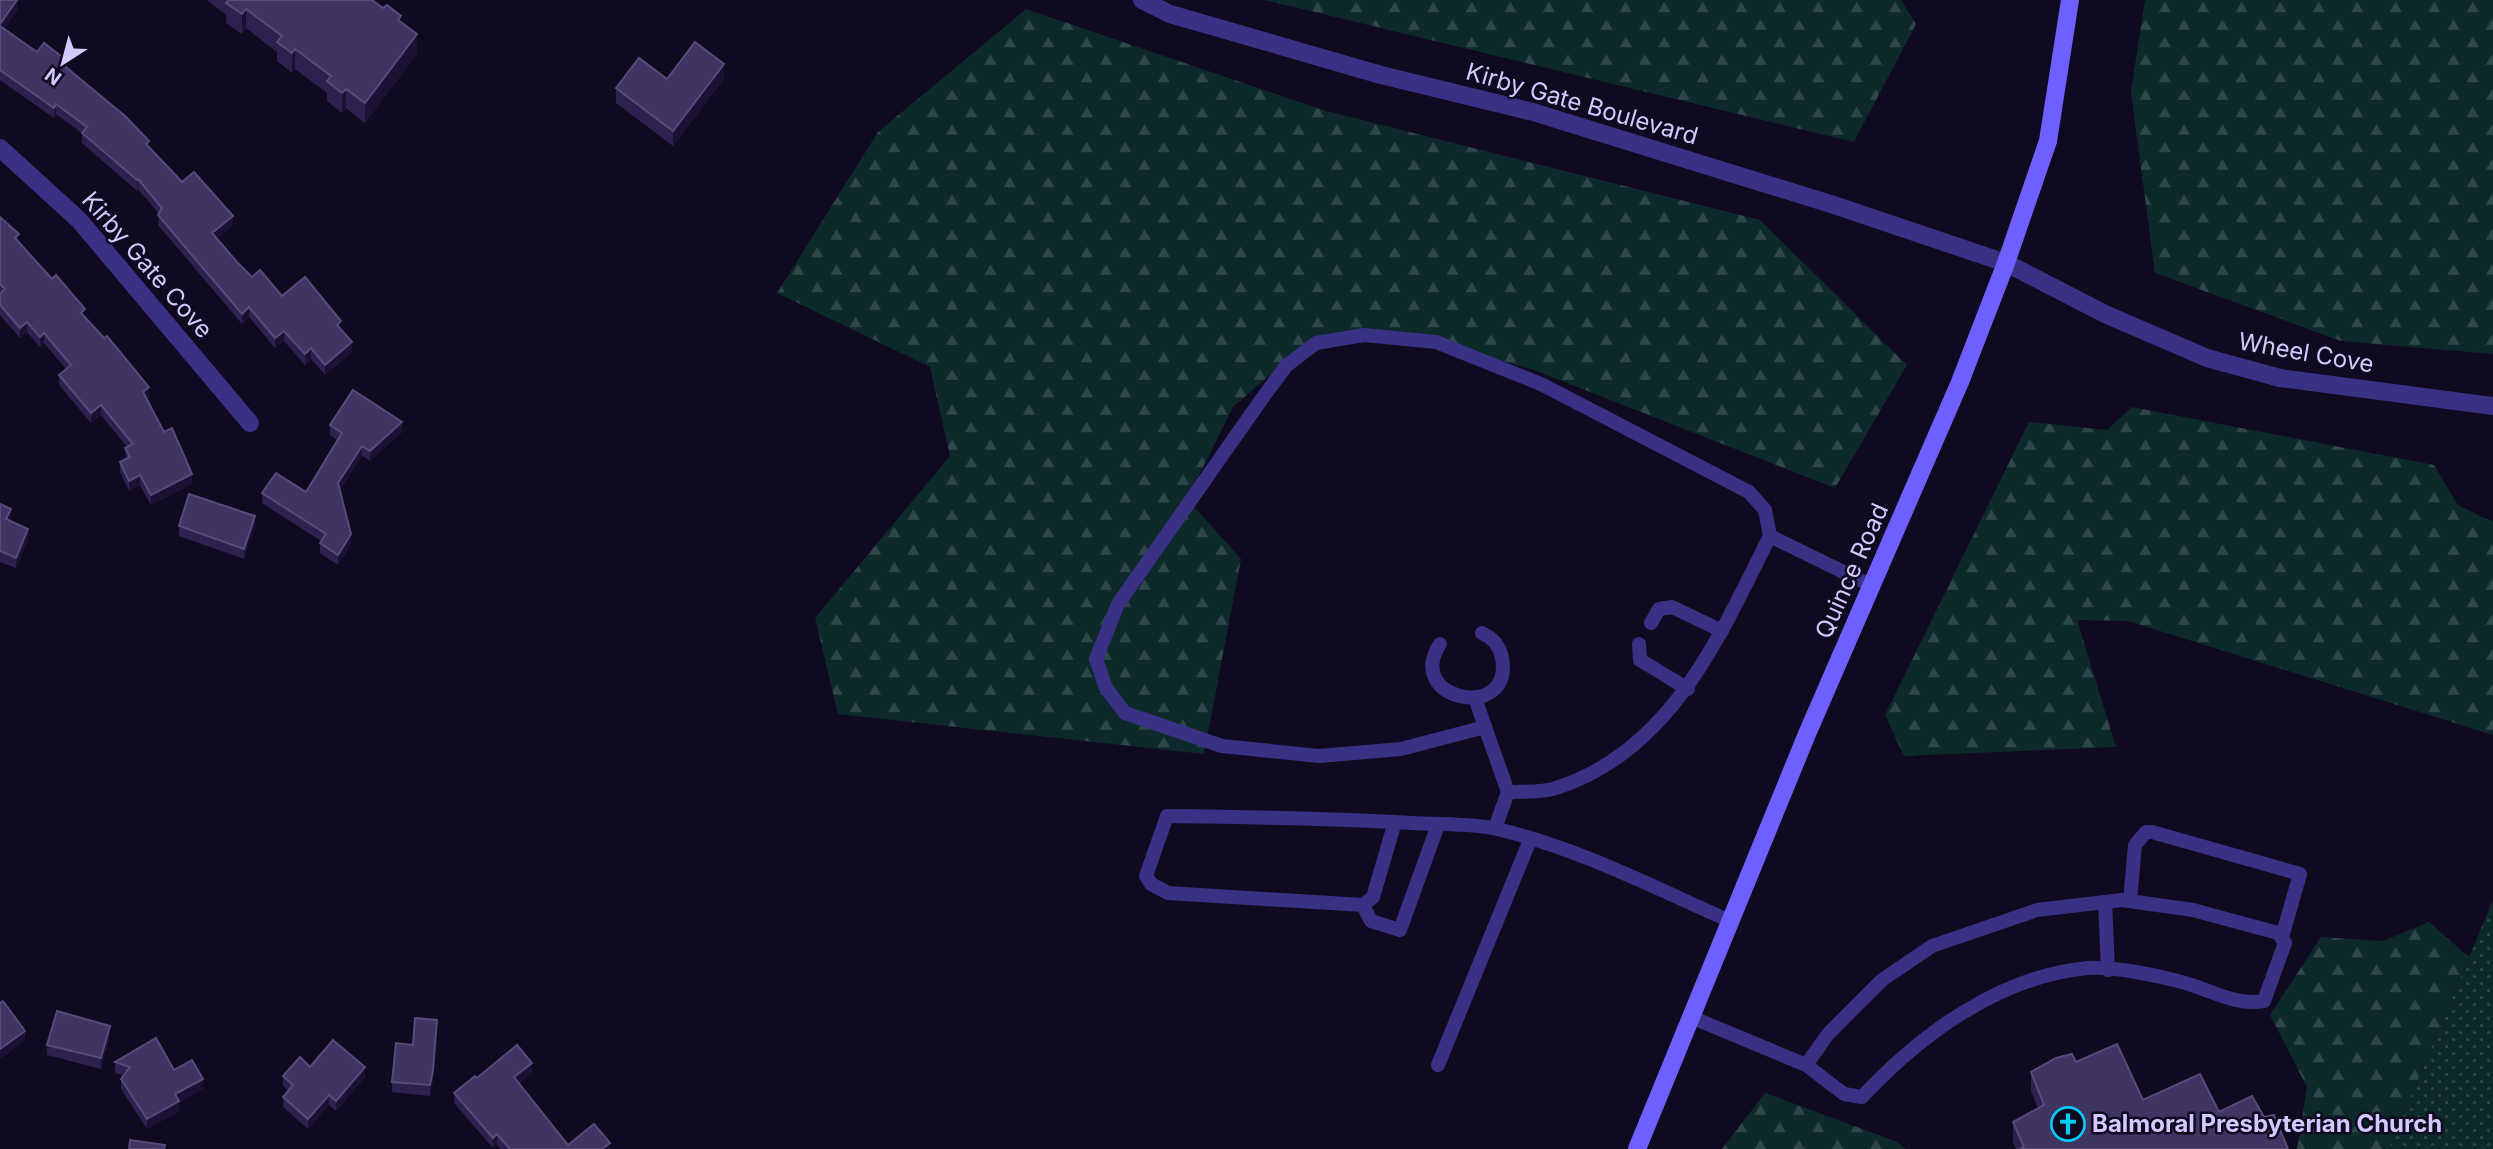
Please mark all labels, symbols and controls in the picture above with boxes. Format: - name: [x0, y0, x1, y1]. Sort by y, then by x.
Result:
- north arrow: [28, 28, 98, 98]
- street label: Kirby Gate Boulevard: [1463, 57, 1701, 150]
- text: N: [41, 63, 66, 90]
- street label: Kirby Gate Cove: [76, 186, 219, 344]
- street label: Wheel Cove: [2236, 326, 2376, 379]
- street label: Quince Road: [1809, 499, 1894, 643]
- church icon: Balmoral Presbyterian Church: [2049, 1105, 2087, 1143]
- place label: Balmoral Presbyterian Church: [2092, 1109, 2442, 1138]

